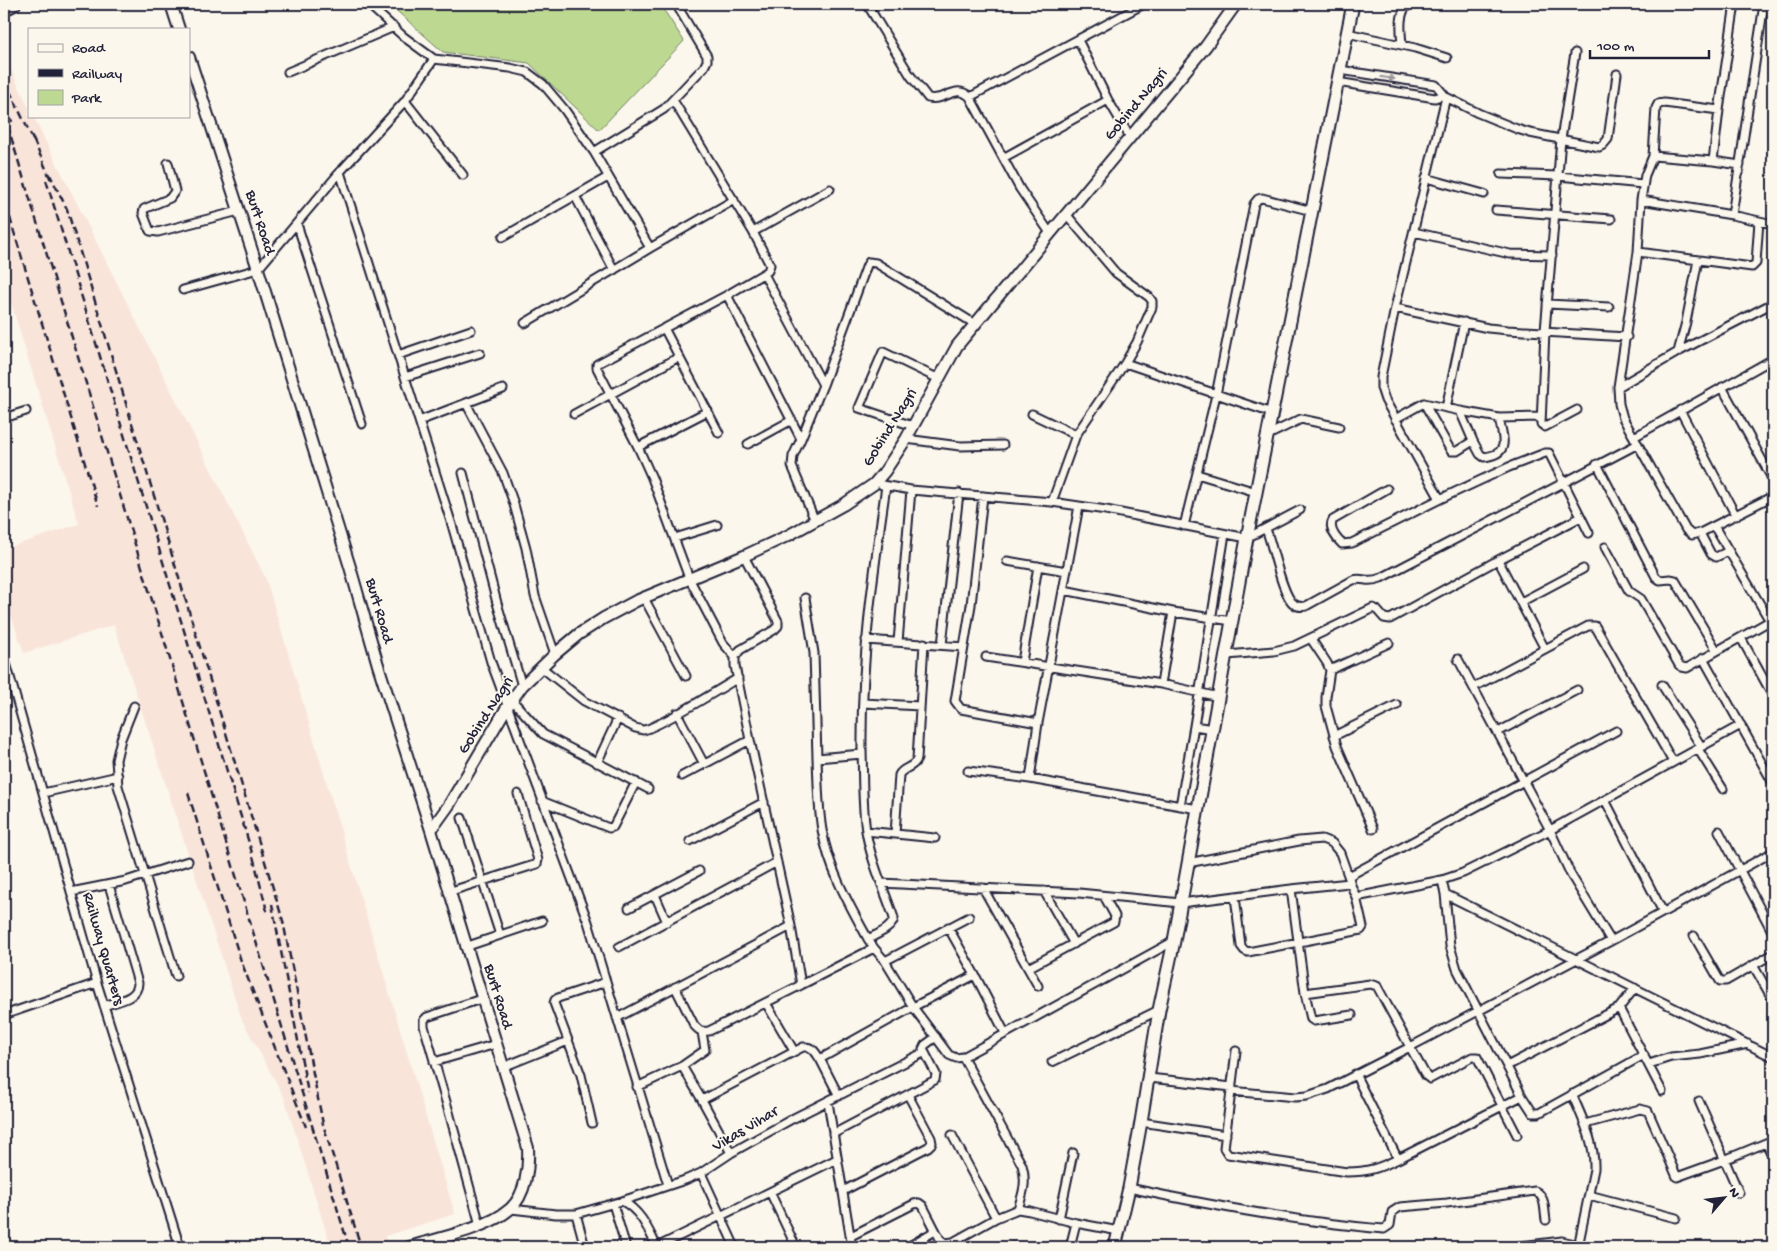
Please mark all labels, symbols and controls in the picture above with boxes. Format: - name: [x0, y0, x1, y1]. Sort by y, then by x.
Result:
- legend: [28, 28, 190, 118]
- scale bar: [1590, 28, 1708, 60]
- text: 100 m: [1596, 38, 1635, 56]
- text: Road: [72, 40, 106, 58]
- street label: Gobind Nagri: [1101, 65, 1173, 145]
- text: Railway: [72, 66, 123, 84]
- one-way arrow: [1380, 74, 1396, 82]
- text: Park: [71, 90, 102, 108]
- street label: Burt Road: [239, 187, 279, 259]
- street label: Gobind Nagri: [859, 385, 923, 471]
- street label: Burt Road: [359, 575, 397, 647]
- street label: Gobind Nagri: [455, 674, 519, 758]
- street label: Railway Quarters: [77, 890, 127, 1009]
- street label: Burt Road: [478, 961, 516, 1033]
- street label: Vikas Vihar: [709, 1102, 784, 1158]
- north arrow: [1700, 1174, 1750, 1224]
- text: N: [1724, 1185, 1743, 1201]

